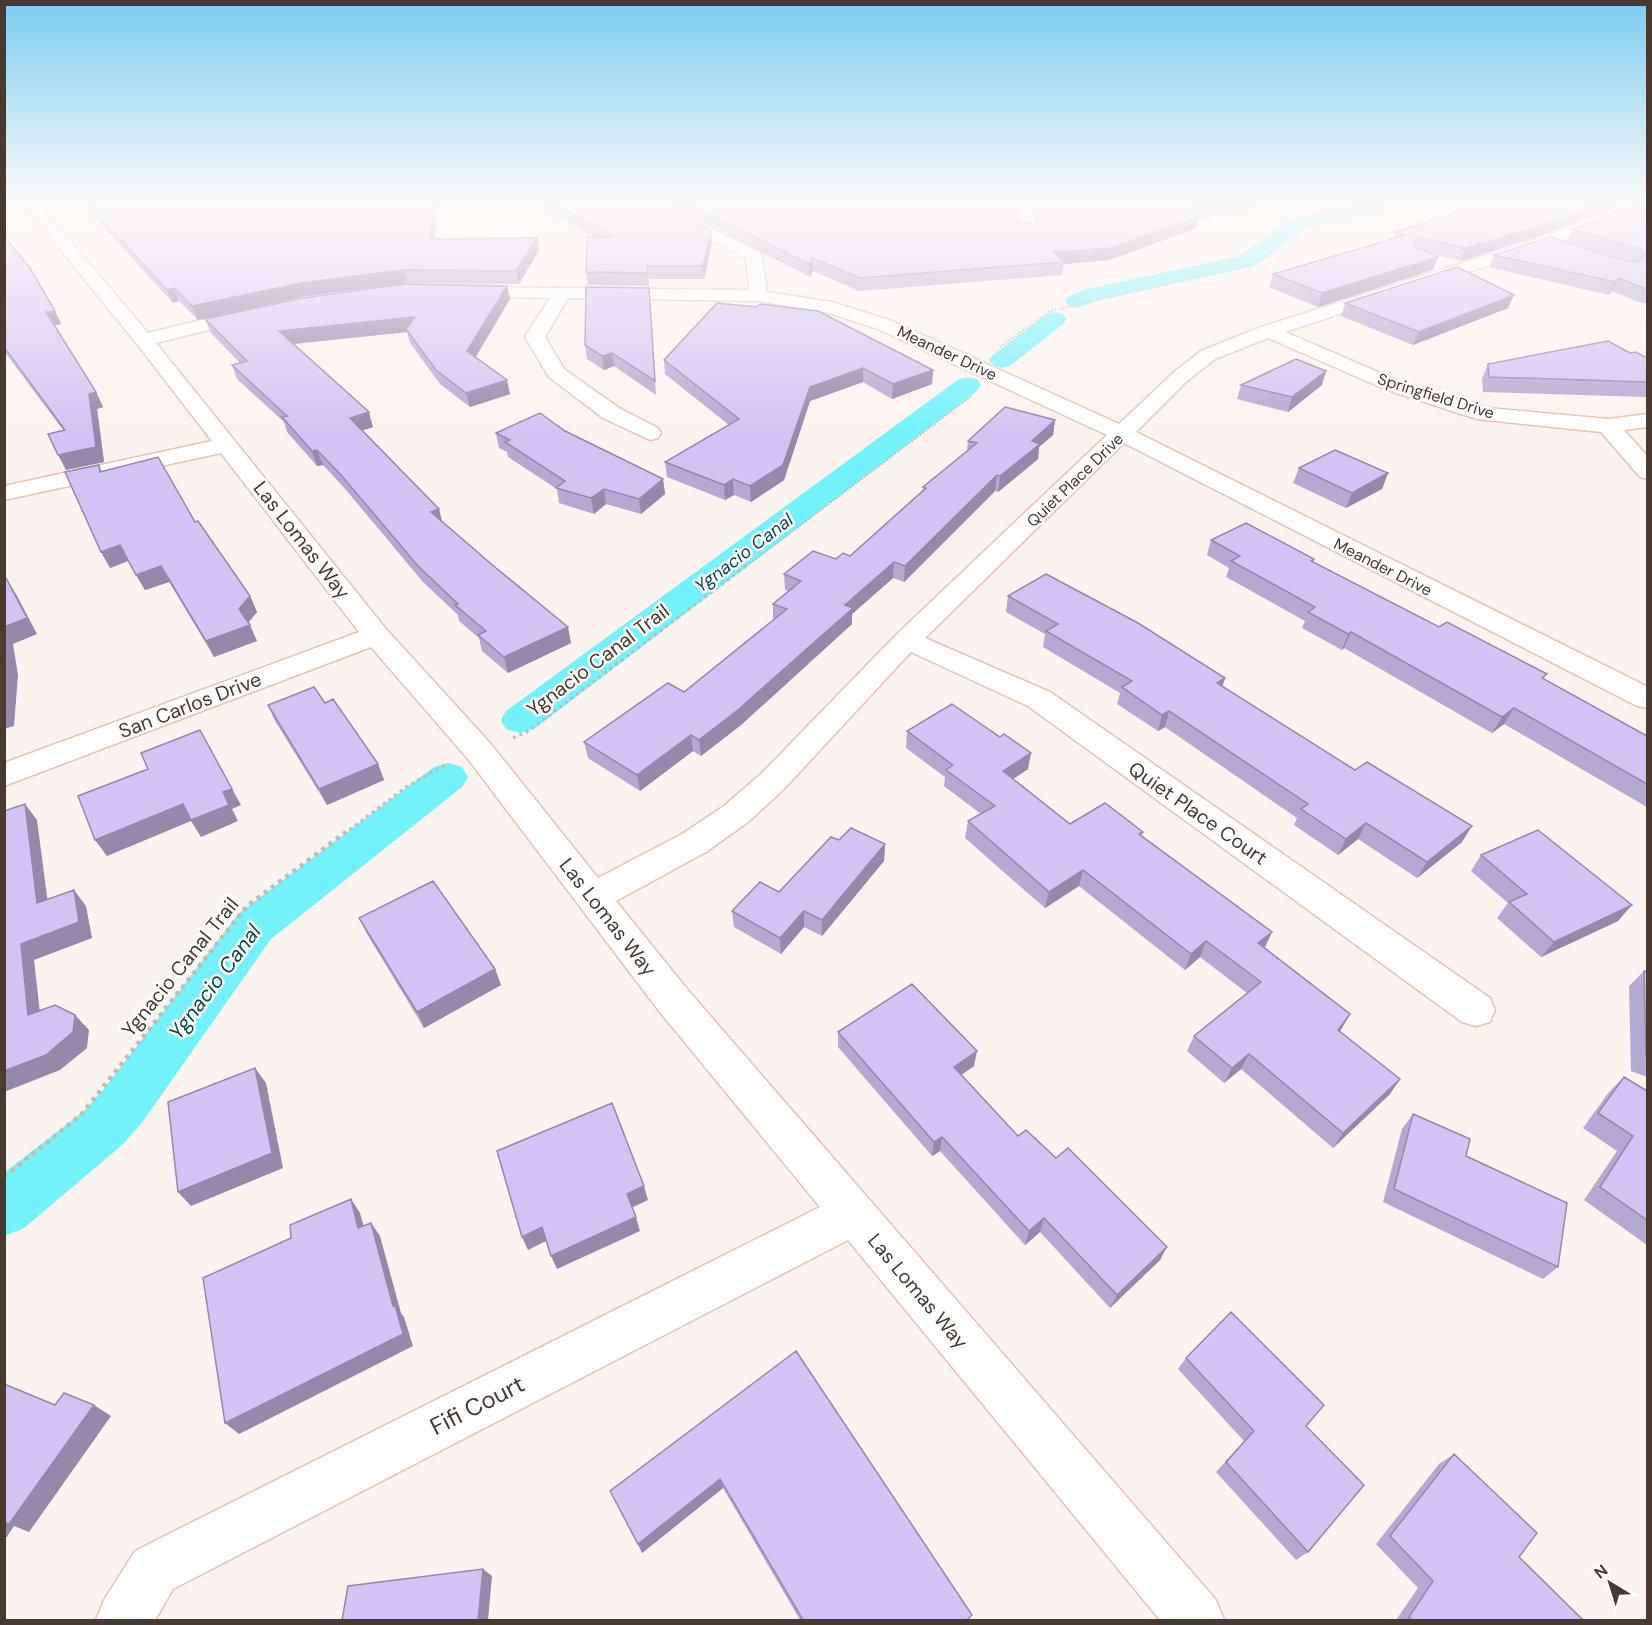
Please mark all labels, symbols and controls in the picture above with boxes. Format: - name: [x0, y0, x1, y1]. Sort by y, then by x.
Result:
- street label: Meander Drive: [894, 321, 1000, 385]
- street label: Springfield Drive: [1375, 368, 1497, 424]
- street label: Quiet Place Drive: [1022, 428, 1128, 532]
- street label: Las Lomas Way: [248, 476, 356, 604]
- water label: Ygnacio Canal: [690, 507, 799, 598]
- street label: Meander Drive: [1330, 533, 1436, 601]
- street label: Ygnacio Canal Trail: [522, 598, 674, 722]
- street label: San Carlos Drive: [115, 666, 265, 744]
- street label: Quiet Place Court: [1123, 755, 1273, 871]
- street label: Las Lomas Way: [554, 853, 662, 981]
- street label: Ygnacio Canal Trail: [117, 893, 243, 1041]
- water label: Ygnacio Canal: [164, 920, 266, 1044]
- street label: Las Lomas Way: [862, 1228, 974, 1354]
- street label: Fifi Court: [425, 1368, 529, 1442]
- north arrow: [1580, 1553, 1640, 1613]
- text: N: [1590, 1560, 1612, 1583]

